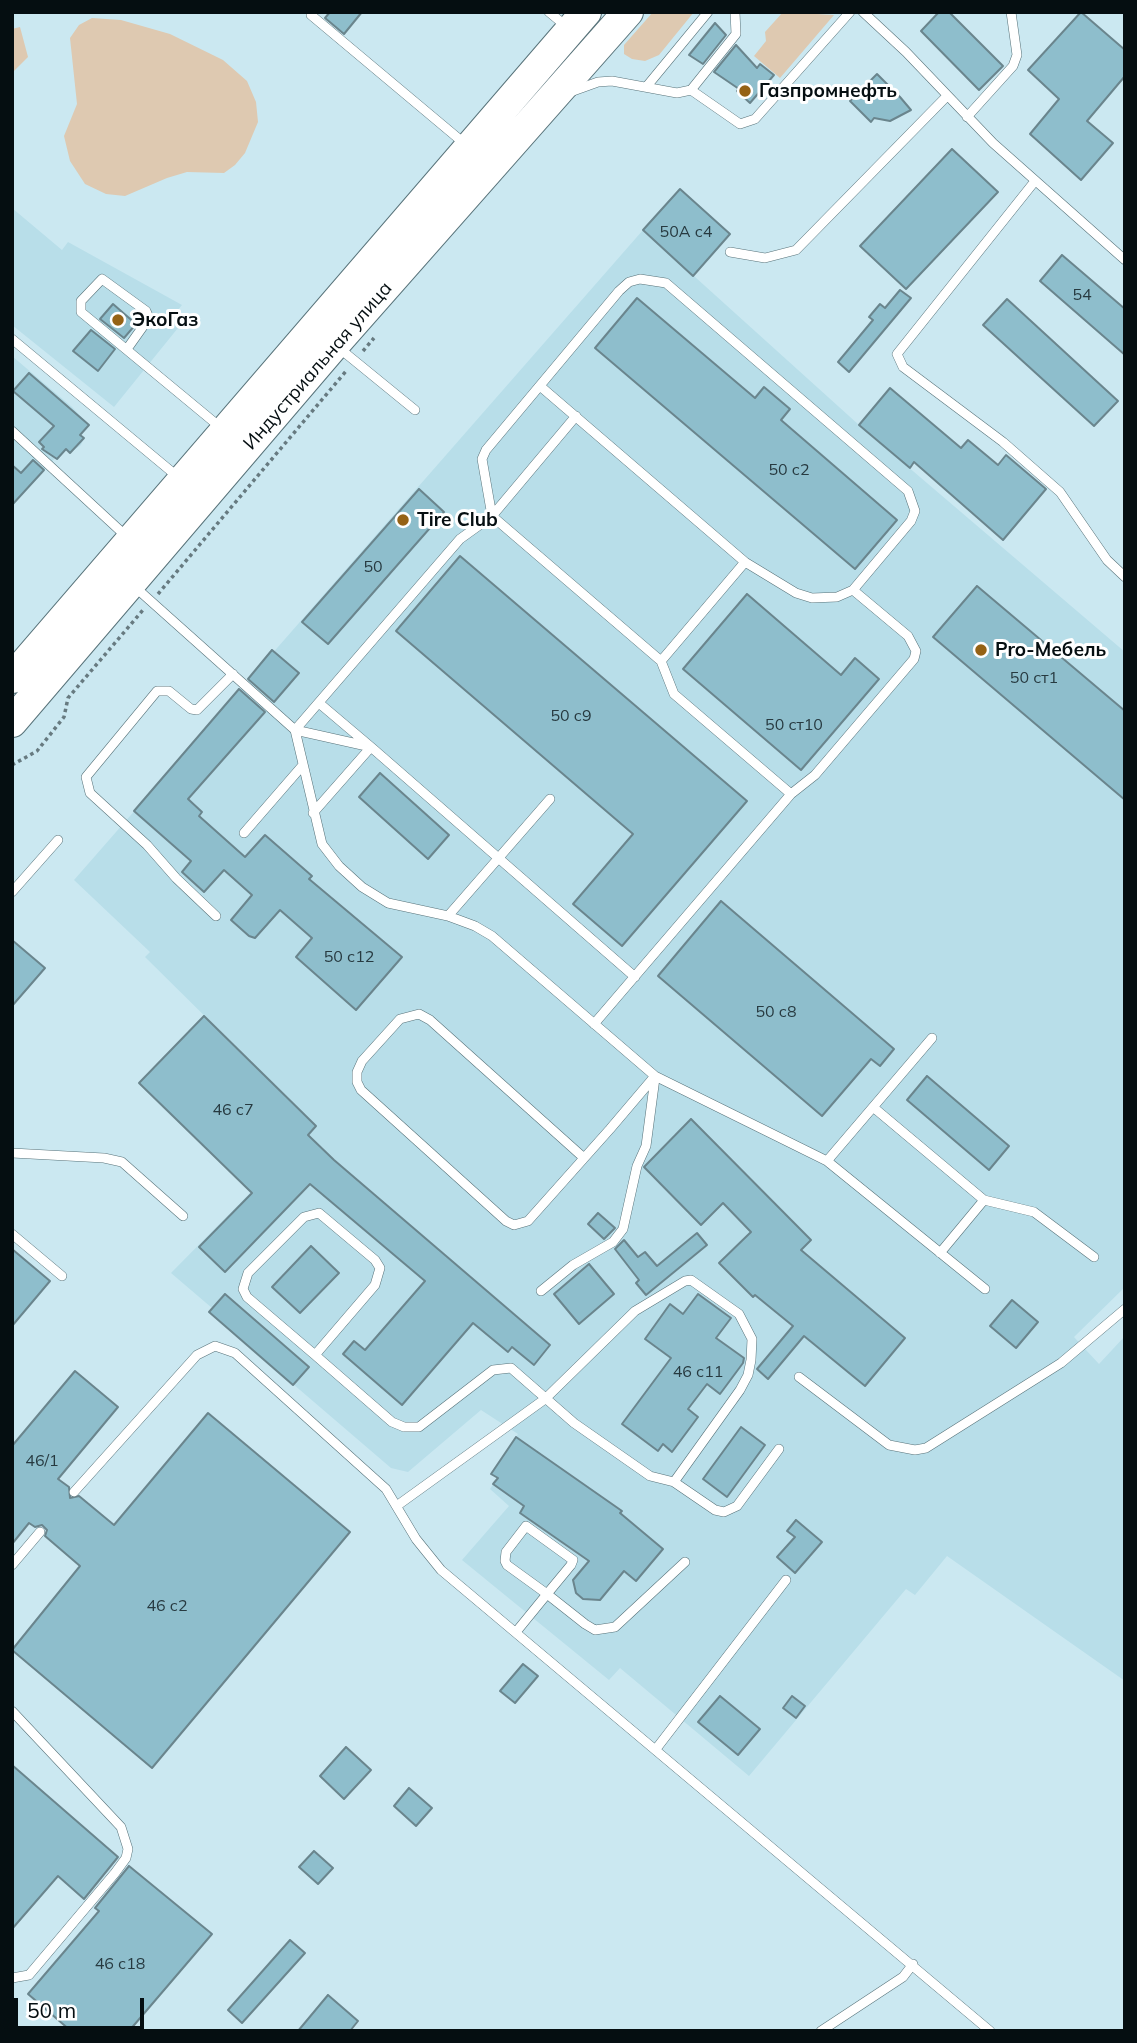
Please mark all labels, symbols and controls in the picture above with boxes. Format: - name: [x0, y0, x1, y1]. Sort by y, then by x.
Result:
- place label: Газпромнефть: [759, 80, 897, 102]
- marker: Газпромнефть: [737, 83, 753, 99]
- house number: 50А с4: [660, 222, 712, 242]
- street label: Индустриальная улица: [239, 277, 397, 455]
- house number: 54: [1072, 285, 1092, 305]
- place label: ЭкоГаз: [132, 309, 198, 331]
- marker: ЭкоГаз: [110, 312, 126, 328]
- house number: 50 с2: [768, 460, 810, 480]
- place label: Tire Club: [417, 509, 498, 531]
- marker: Tire Club: [395, 512, 411, 528]
- house number: 50: [363, 557, 383, 577]
- place label: Pro-Мебель: [995, 639, 1106, 661]
- marker: Pro-Мебель: [973, 642, 989, 658]
- house number: 50 ст1: [1010, 668, 1058, 688]
- house number: 50 с9: [550, 706, 592, 726]
- house number: 50 ст10: [765, 715, 823, 735]
- house number: 50 с12: [324, 947, 374, 967]
- house number: 50 с8: [755, 1002, 797, 1022]
- house number: 46 с7: [212, 1100, 254, 1120]
- house number: 46 с11: [673, 1362, 723, 1382]
- house number: 46/1: [25, 1451, 59, 1471]
- house number: 46 с2: [146, 1596, 188, 1616]
- house number: 46 с18: [95, 1954, 145, 1974]
- scale bar: [18, 1983, 147, 2027]
- text: 50 m: [27, 1997, 76, 2023]

